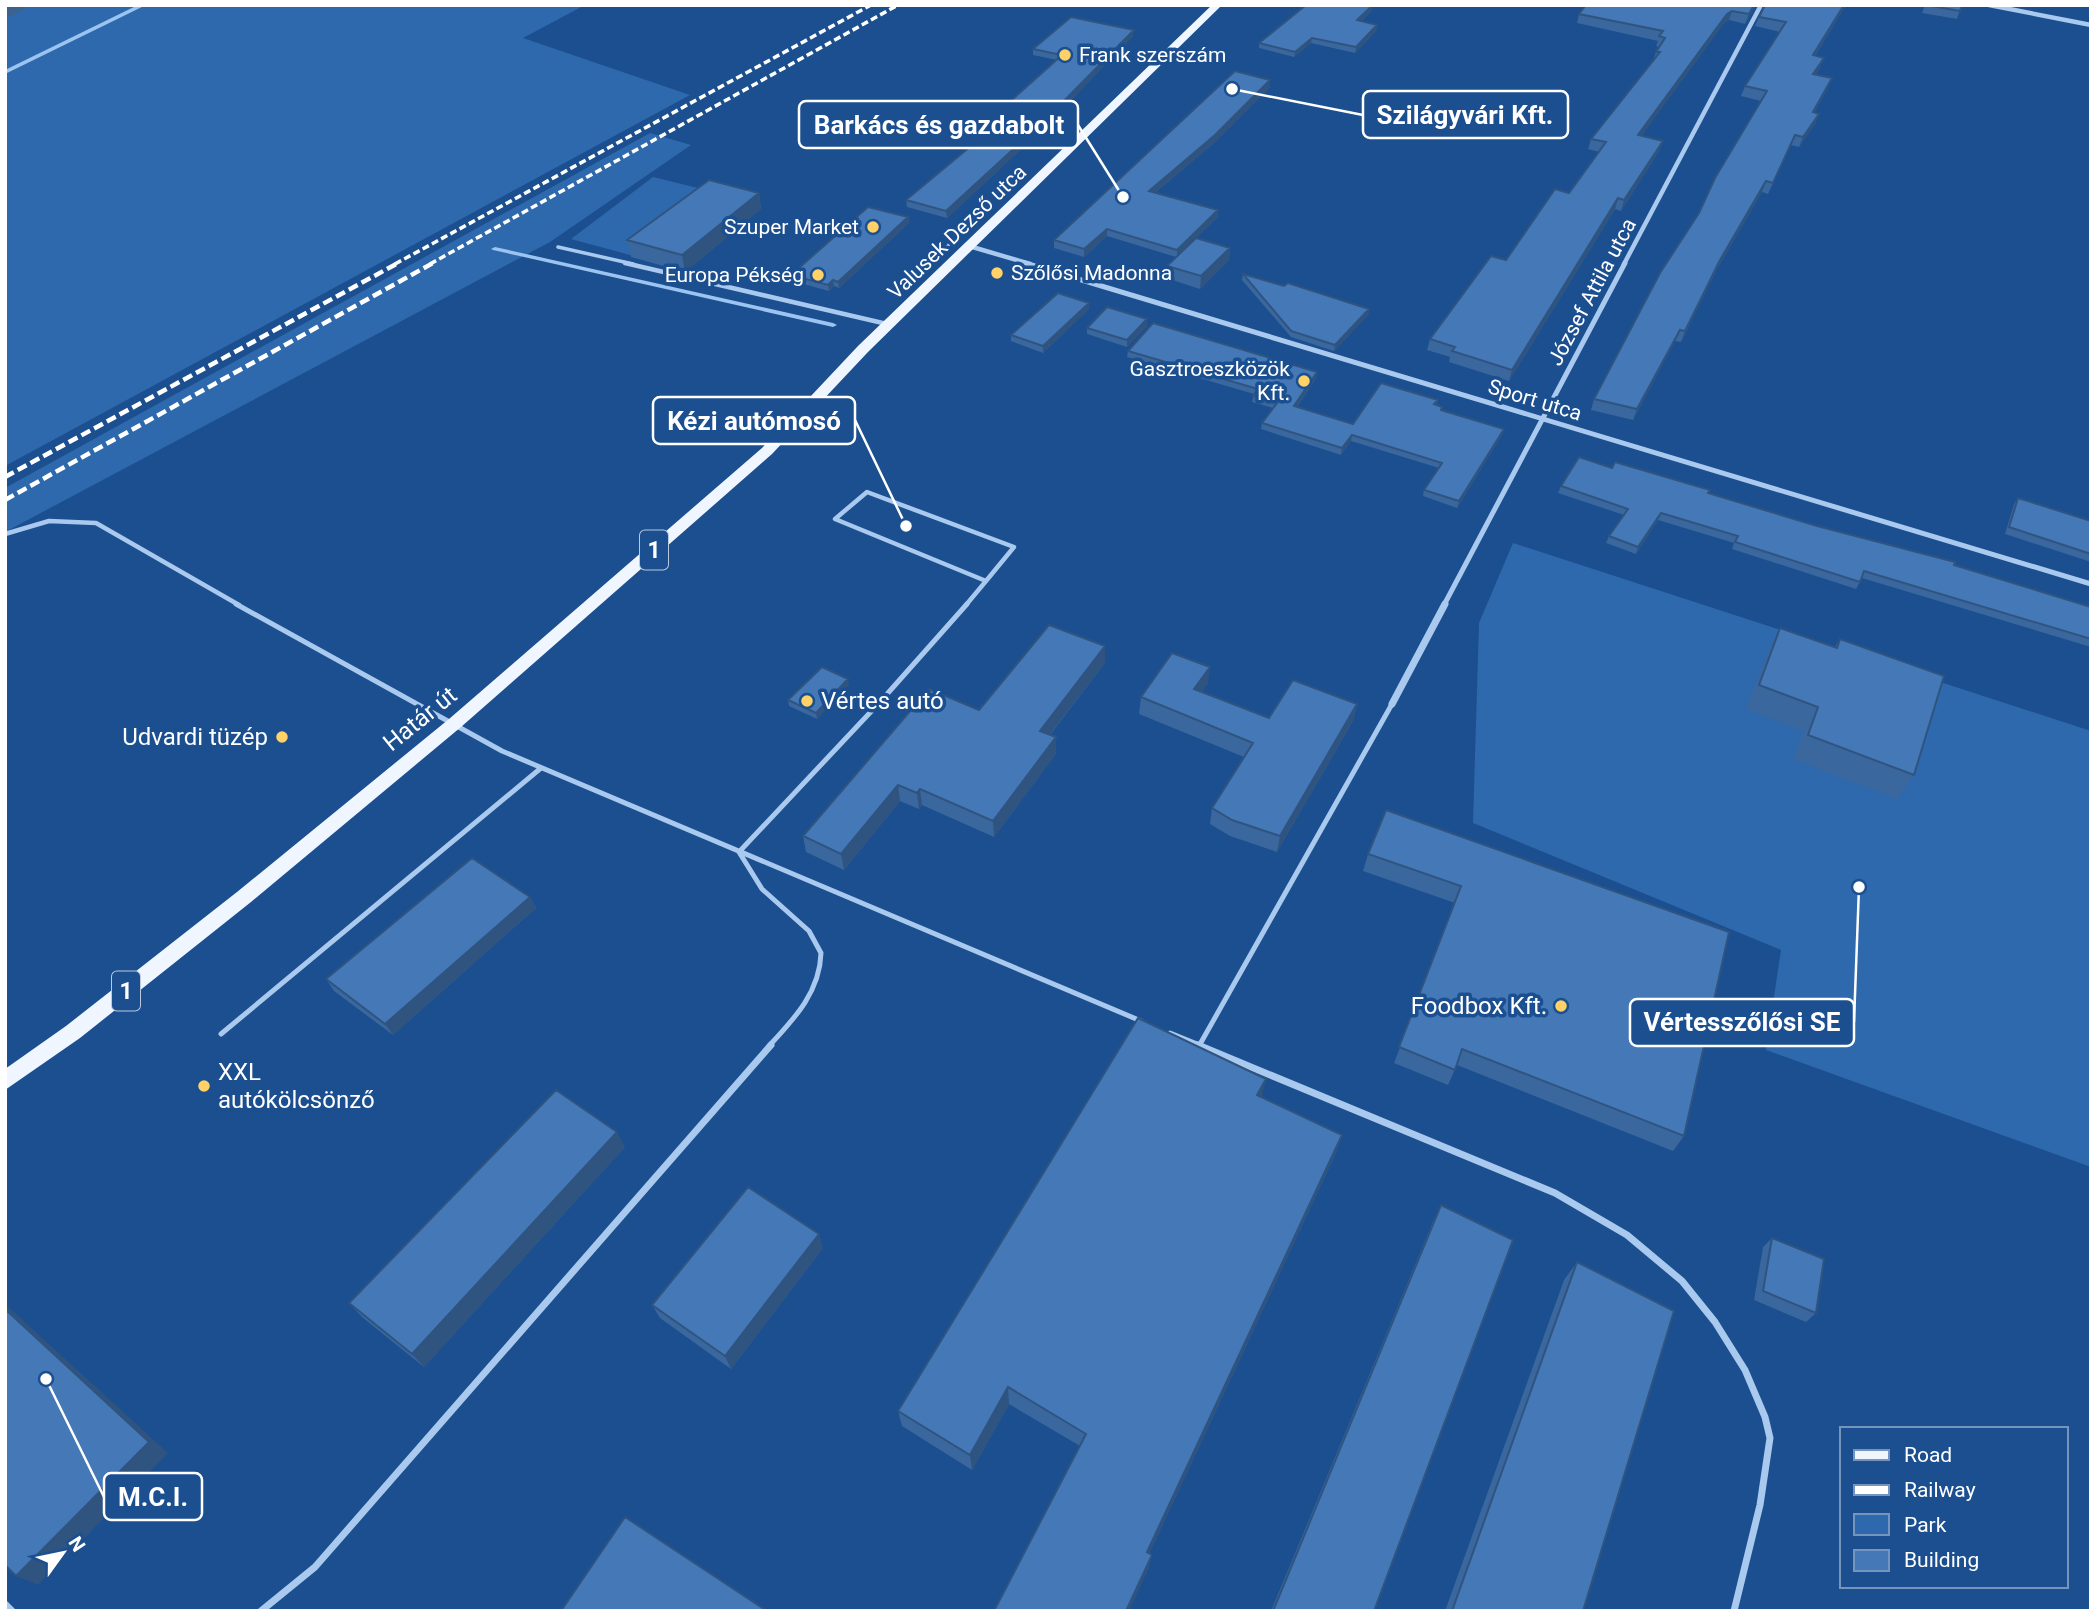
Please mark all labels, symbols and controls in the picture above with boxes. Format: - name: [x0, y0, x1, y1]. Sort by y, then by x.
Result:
- place label: Frank szerszám: [1079, 43, 1226, 67]
- marker: Frank szerszám: [1057, 47, 1073, 63]
- callout: Szilágyvári Kft.: [1363, 91, 1568, 138]
- text: Szilágyvári Kft.: [1377, 100, 1553, 130]
- callout: Barkács és gazdabolt: [799, 101, 1078, 148]
- text: Barkács és gazdabolt: [814, 110, 1064, 140]
- street label: Valusek Dezső utca: [883, 160, 1031, 304]
- street label: József Attila utca: [1543, 214, 1641, 370]
- place label: Szuper Market: [724, 215, 859, 239]
- marker: Szuper Market: [865, 219, 881, 235]
- place label: Szőlősi Madonna: [1011, 261, 1172, 285]
- place label: Europa Pékség: [665, 263, 804, 287]
- marker: Szőlősi Madonna: [989, 265, 1005, 281]
- marker: Europa Pékség: [810, 267, 826, 283]
- place label: Gasztroeszközök Kft.: [1130, 357, 1290, 405]
- marker: Gasztroeszközök Kft.: [1296, 373, 1312, 389]
- street label: Sport utca: [1485, 374, 1585, 426]
- callout: Kézi autómosó: [653, 397, 855, 444]
- text: Kézi autómosó: [667, 406, 841, 436]
- road number: 1: [640, 530, 668, 570]
- street label: Határ út: [378, 681, 462, 757]
- place label: Vértes autó: [821, 687, 944, 715]
- marker: Vértes autó: [799, 693, 815, 709]
- place label: Udvardi tüzép: [122, 723, 268, 751]
- marker: Udvardi tüzép: [274, 729, 290, 745]
- road number: 1: [112, 972, 140, 1010]
- place label: Foodbox Kft.: [1411, 992, 1547, 1020]
- marker: Foodbox Kft.: [1553, 998, 1569, 1014]
- callout: Vértesszőlősi SE: [1630, 999, 1854, 1046]
- text: Vértesszőlősi SE: [1644, 1007, 1841, 1037]
- place label: XXL autókölcsönző: [218, 1058, 375, 1114]
- marker: XXL autókölcsönző: [196, 1078, 212, 1094]
- legend: [1840, 1427, 2068, 1588]
- text: Road: [1904, 1443, 1952, 1467]
- callout: M.C.I.: [104, 1473, 202, 1520]
- text: Railway: [1904, 1478, 1976, 1502]
- text: M.C.I.: [118, 1482, 188, 1512]
- text: Park: [1904, 1513, 1947, 1537]
- north arrow: [28, 1518, 98, 1588]
- text: N: [64, 1532, 90, 1556]
- text: Building: [1904, 1548, 1979, 1572]

